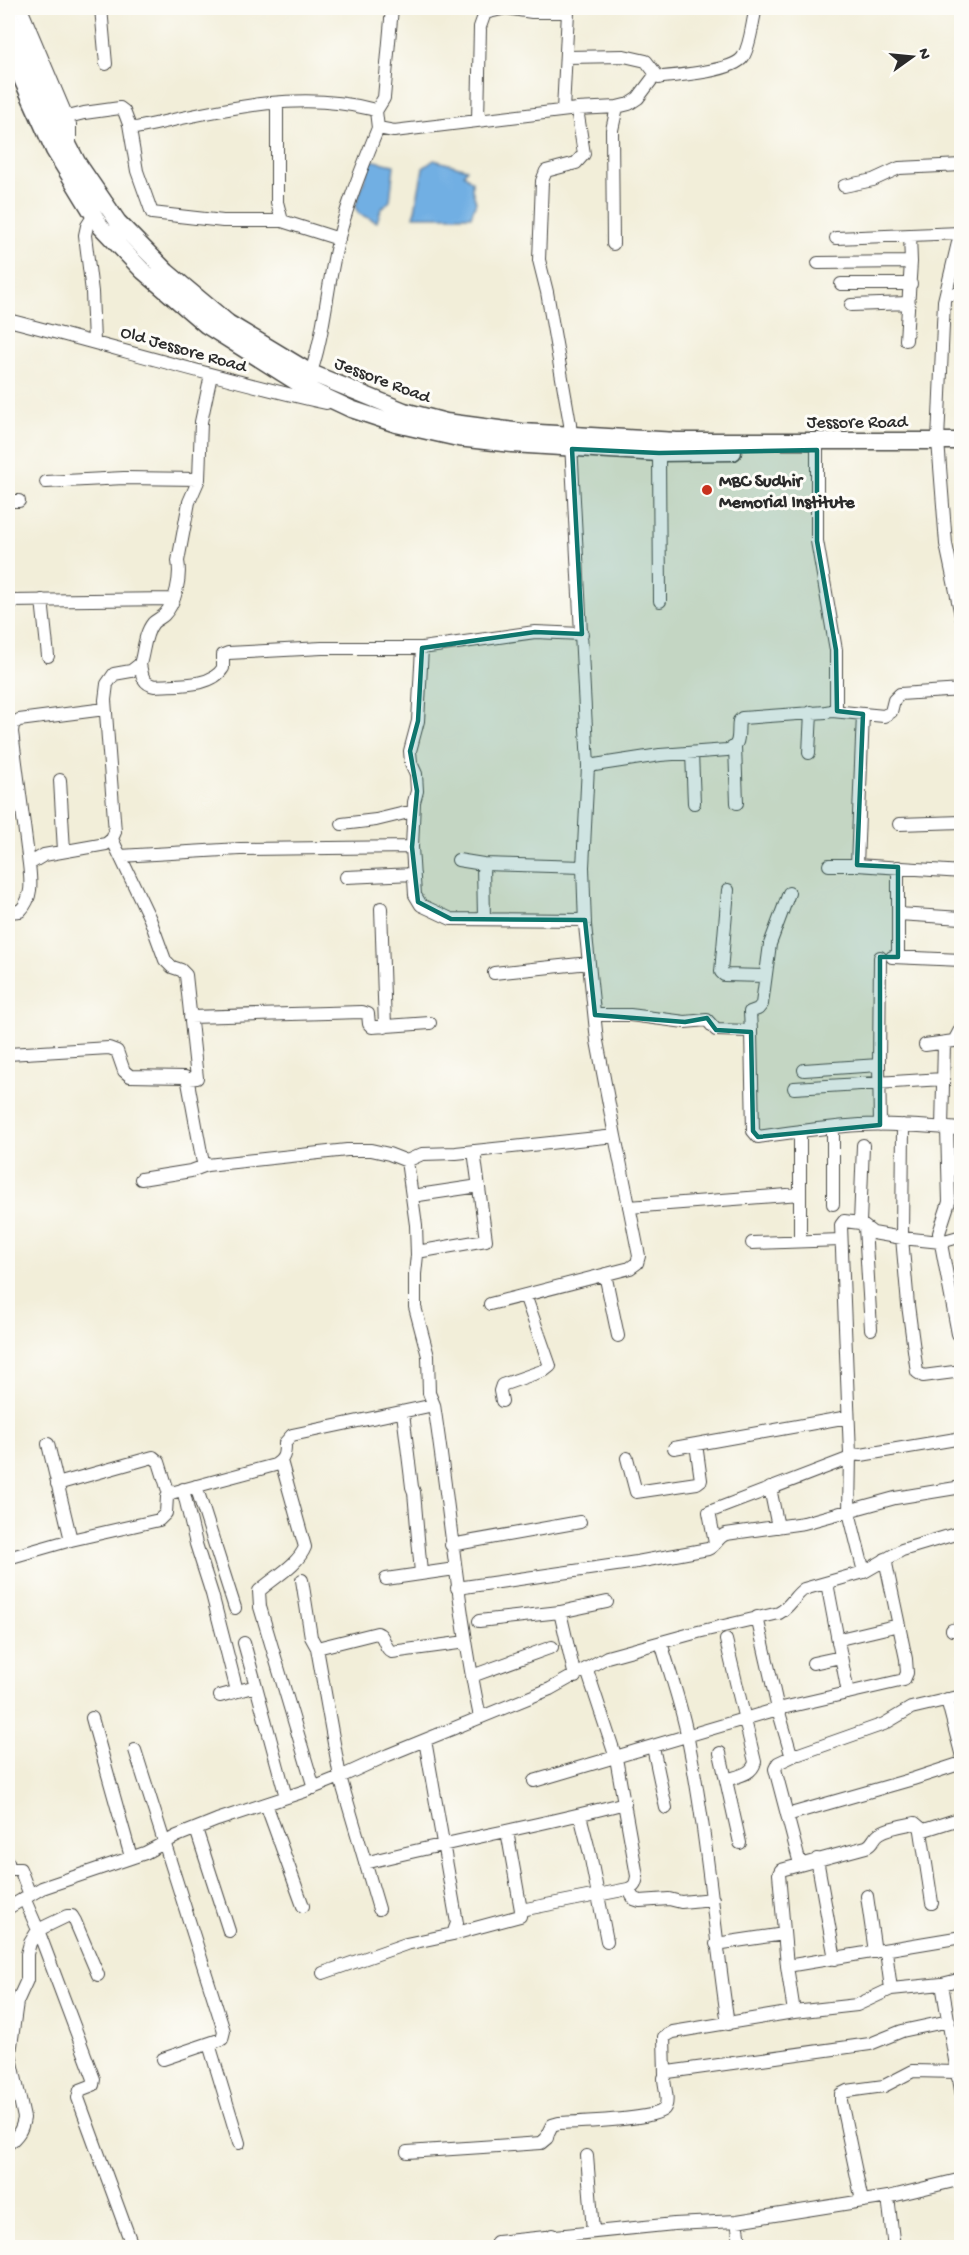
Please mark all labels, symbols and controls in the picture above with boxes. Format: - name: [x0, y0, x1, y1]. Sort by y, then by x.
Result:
- north arrow: [882, 27, 942, 87]
- text: N: [913, 47, 934, 62]
- street label: Old Jessore Road: [118, 322, 250, 379]
- street label: Jessore Road: [331, 353, 434, 410]
- street label: Jessore Road: [807, 413, 909, 434]
- place label: MBC Sudhir Memorial Institute: [719, 472, 855, 514]
- marker: MBC Sudhir Memorial Institute: [700, 483, 714, 497]

